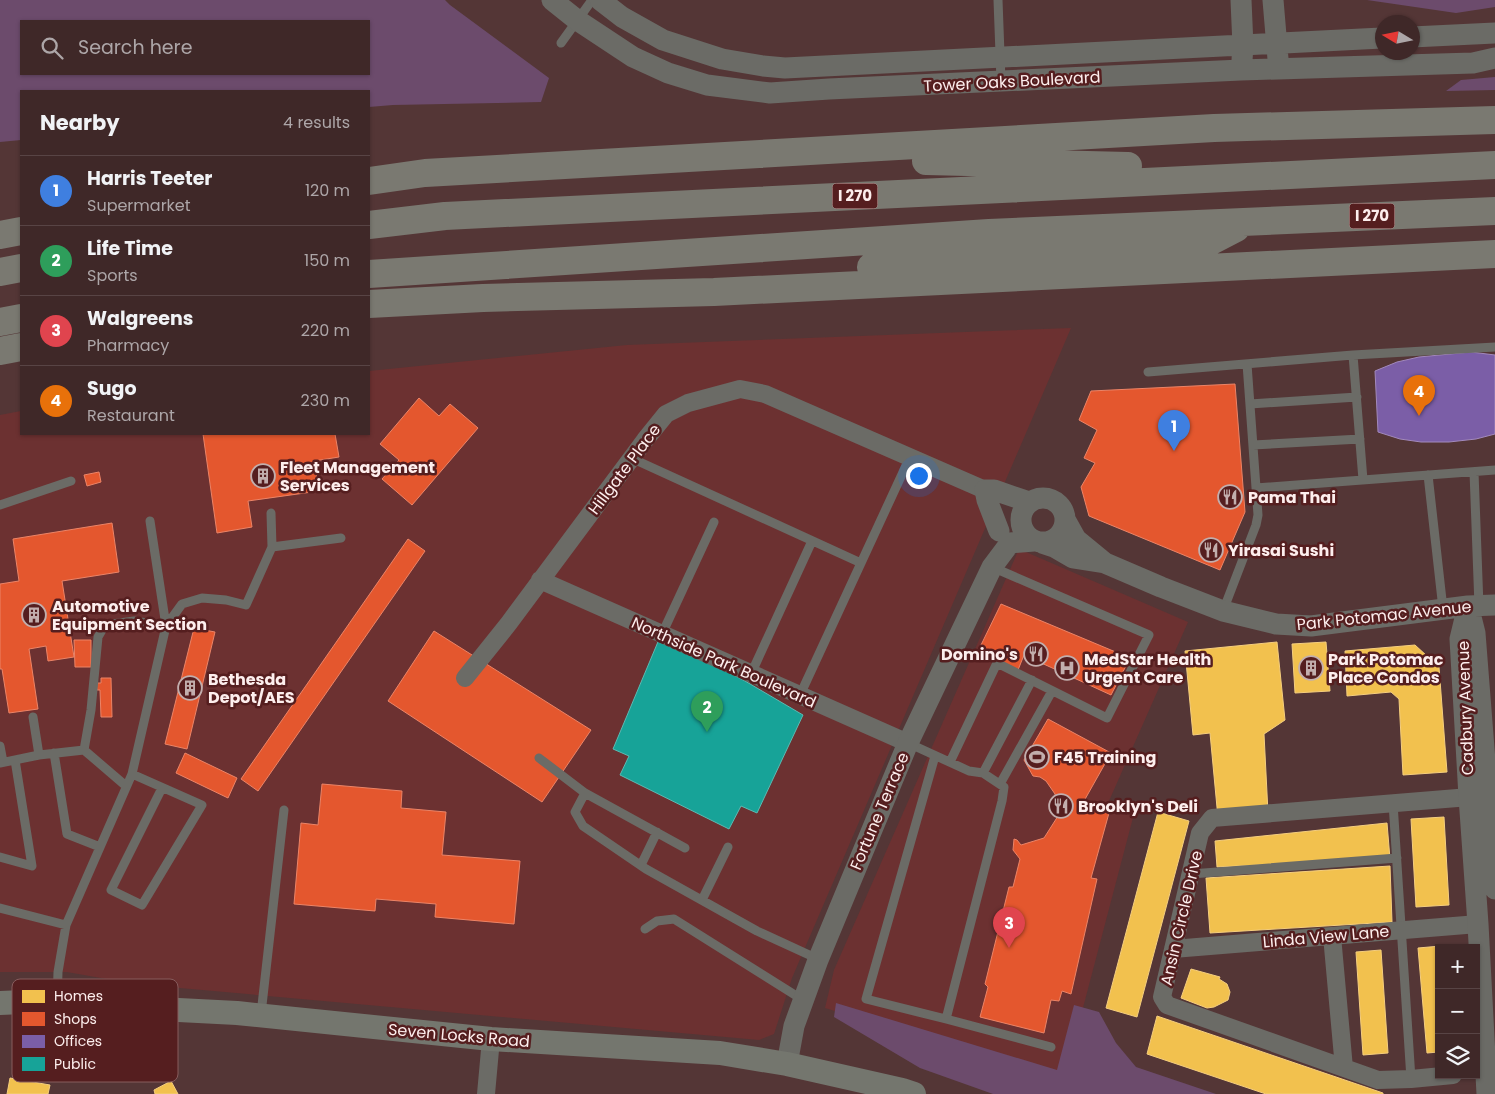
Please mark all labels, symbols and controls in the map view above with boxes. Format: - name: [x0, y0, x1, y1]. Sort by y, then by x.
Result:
- north arrow: [1375, 15, 1420, 60]
- search box: [20, 20, 370, 75]
- icon: search: [38, 34, 66, 62]
- text: Search here: [78, 34, 192, 61]
- street label: Tower Oaks Boulevard: [923, 65, 1101, 98]
- text: Nearby: [40, 108, 120, 137]
- text: 4 results: [283, 111, 350, 134]
- text: Harris Teeter: [87, 165, 212, 192]
- text: 1: [53, 179, 59, 202]
- text: 120 m: [305, 179, 350, 202]
- road number: I 270: [832, 184, 878, 208]
- text: Supermarket: [87, 194, 191, 217]
- road number: I 270: [1350, 204, 1394, 228]
- text: Life Time: [87, 235, 173, 262]
- text: 2: [51, 249, 61, 272]
- text: 150 m: [304, 249, 350, 272]
- text: Sports: [87, 264, 138, 287]
- text: Walgreens: [87, 305, 193, 332]
- text: 3: [51, 319, 61, 342]
- text: 220 m: [301, 319, 350, 342]
- text: Pharmacy: [87, 334, 169, 357]
- text: Sugo: [87, 375, 137, 402]
- pin: 4: [1403, 375, 1435, 416]
- text: 4: [51, 389, 61, 412]
- text: 230 m: [301, 389, 350, 412]
- text: Restaurant: [87, 404, 175, 427]
- pin: 1: [1158, 410, 1190, 451]
- street label: Hillgate Place: [583, 419, 666, 519]
- place label: Fleet Management Services: [280, 456, 435, 497]
- building icon: Fleet Management Services: [250, 463, 276, 489]
- your location: [906, 463, 932, 489]
- restaurant icon: Pama Thai: [1217, 484, 1243, 510]
- place label: Pama Thai: [1248, 486, 1336, 509]
- restaurant icon: Yirasai Sushi: [1198, 537, 1224, 563]
- place label: Yirasai Sushi: [1228, 539, 1334, 562]
- place label: Automotive Equipment Section: [52, 595, 207, 636]
- street label: Park Potomac Avenue: [1296, 595, 1473, 636]
- building icon: Automotive Equipment Section: [21, 602, 47, 628]
- street label: Northside Park Boulevard: [628, 611, 820, 714]
- street label: Cadbury Avenue: [1452, 640, 1479, 776]
- restaurant icon: Domino's: [1023, 641, 1049, 667]
- place label: Domino's: [941, 643, 1018, 666]
- place label: MedStar Health Urgent Care: [1084, 648, 1211, 689]
- place label: Park Potomac Place Condos: [1328, 648, 1444, 689]
- hospital icon: MedStar Health Urgent Care: [1054, 655, 1080, 681]
- building icon: Park Potomac Place Condos: [1298, 655, 1324, 681]
- place label: Bethesda Depot/AES: [208, 668, 295, 709]
- building icon: Bethesda Depot/AES: [177, 675, 203, 701]
- pin: 2: [691, 691, 723, 732]
- sports icon: F45 Training: [1024, 744, 1050, 770]
- place label: F45 Training: [1054, 746, 1156, 769]
- street label: Fortune Terrace: [844, 749, 915, 874]
- restaurant icon: Brooklyn's Deli: [1048, 793, 1074, 819]
- place label: Brooklyn's Deli: [1078, 795, 1198, 818]
- street label: Ansin Circle Drive: [1155, 848, 1208, 988]
- pin: 3: [993, 907, 1025, 948]
- street label: Linda View Lane: [1262, 920, 1390, 953]
- map controls: [1435, 944, 1480, 1079]
- button: +: [1435, 944, 1480, 989]
- legend: [12, 979, 178, 1082]
- text: Homes: [54, 986, 103, 1006]
- button: −: [1435, 989, 1480, 1034]
- text: Shops: [54, 1009, 97, 1029]
- street label: Seven Locks Road: [387, 1018, 531, 1053]
- text: Offices: [54, 1031, 102, 1051]
- button: layers: [1435, 1034, 1480, 1079]
- text: Public: [54, 1054, 96, 1074]

